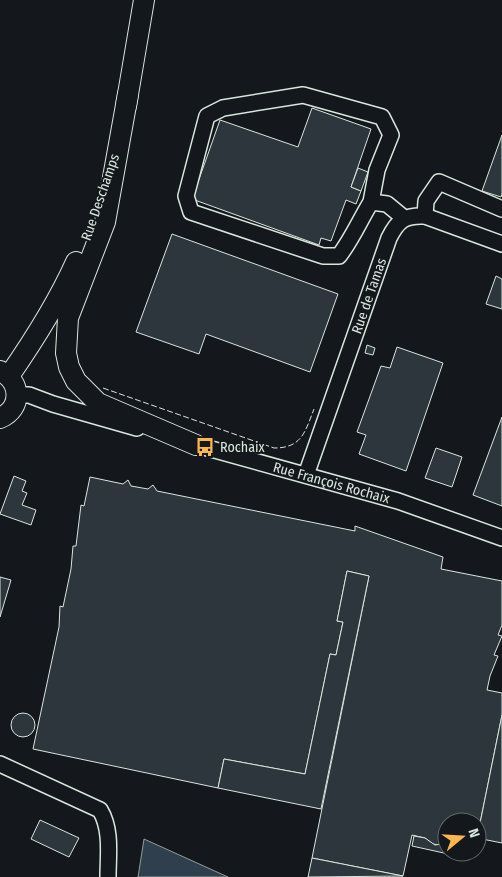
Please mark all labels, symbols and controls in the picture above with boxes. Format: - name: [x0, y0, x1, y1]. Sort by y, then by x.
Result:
- street label: Rue Deschamps: [78, 152, 123, 243]
- street label: Rue de Tamas: [348, 256, 390, 336]
- bus stop icon: Rochaix: [194, 436, 216, 458]
- place label: Rochaix: [220, 439, 266, 456]
- street label: Rue François Rochaix: [271, 459, 392, 508]
- north arrow: [437, 812, 487, 862]
- text: N: [465, 827, 483, 840]

